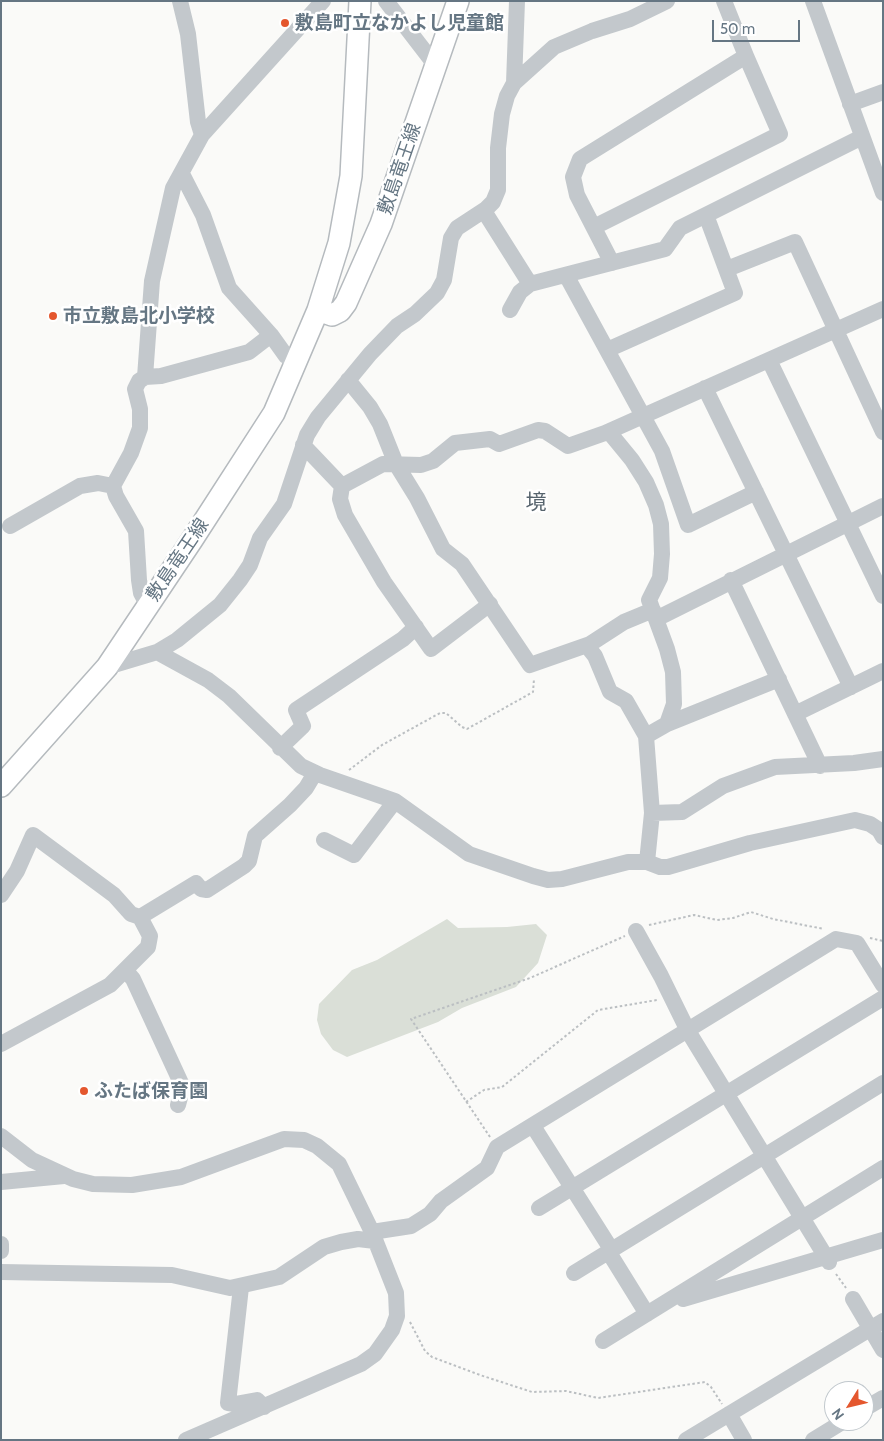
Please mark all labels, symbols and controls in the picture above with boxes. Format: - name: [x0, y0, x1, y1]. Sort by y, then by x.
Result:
- scale bar: [714, 10, 802, 42]
- place label: 敷島町立なかよし児童館: [295, 12, 504, 34]
- marker: 敷島町立なかよし児童館: [279, 17, 291, 29]
- text: 50 m: [720, 20, 755, 38]
- street label: 敷島竜王線: [374, 120, 426, 218]
- place label: 市立敷島北小学校: [63, 305, 215, 327]
- marker: 市立敷島北小学校: [47, 310, 59, 322]
- district label: 境: [526, 490, 546, 516]
- street label: 敷島竜王線: [142, 514, 214, 606]
- place label: ふたば保育園: [94, 1080, 208, 1102]
- marker: ふたば保育園: [78, 1085, 90, 1097]
- north arrow: [824, 1381, 874, 1431]
- text: N: [827, 1405, 848, 1424]

